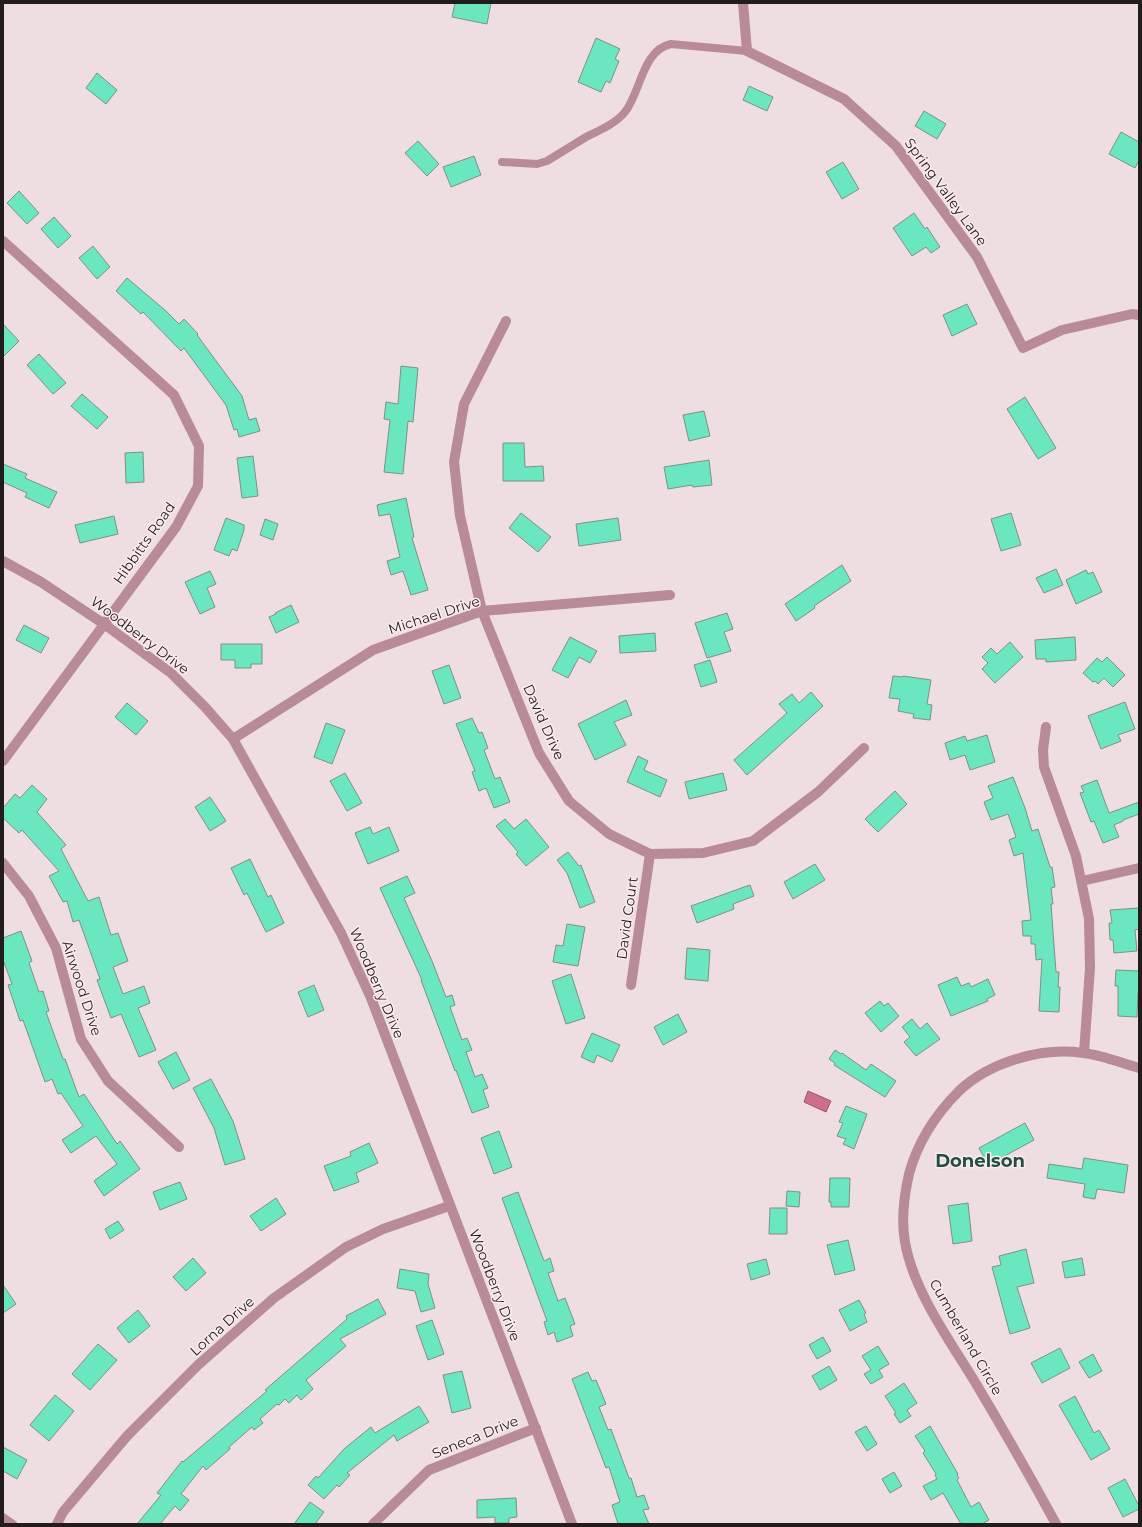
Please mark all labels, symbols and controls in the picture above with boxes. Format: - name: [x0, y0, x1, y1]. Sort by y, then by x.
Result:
- street label: Spring Valley Lane: [901, 135, 991, 249]
- street label: Hibbitts Road: [109, 498, 179, 588]
- street label: Woodberry Drive: [87, 592, 193, 678]
- street label: Michael Drive: [386, 592, 482, 638]
- street label: David Drive: [519, 681, 569, 763]
- street label: David Court: [612, 875, 642, 961]
- street label: Woodberry Drive: [346, 925, 408, 1041]
- street label: Airwood Drive: [58, 938, 106, 1038]
- district label: Donelson: [935, 1150, 1025, 1172]
- street label: Woodberry Drive: [465, 1226, 525, 1344]
- street label: Cumberland Circle: [925, 1276, 1007, 1398]
- street label: Lorna Drive: [186, 1292, 258, 1360]
- street label: Seneca Drive: [429, 1412, 521, 1462]

